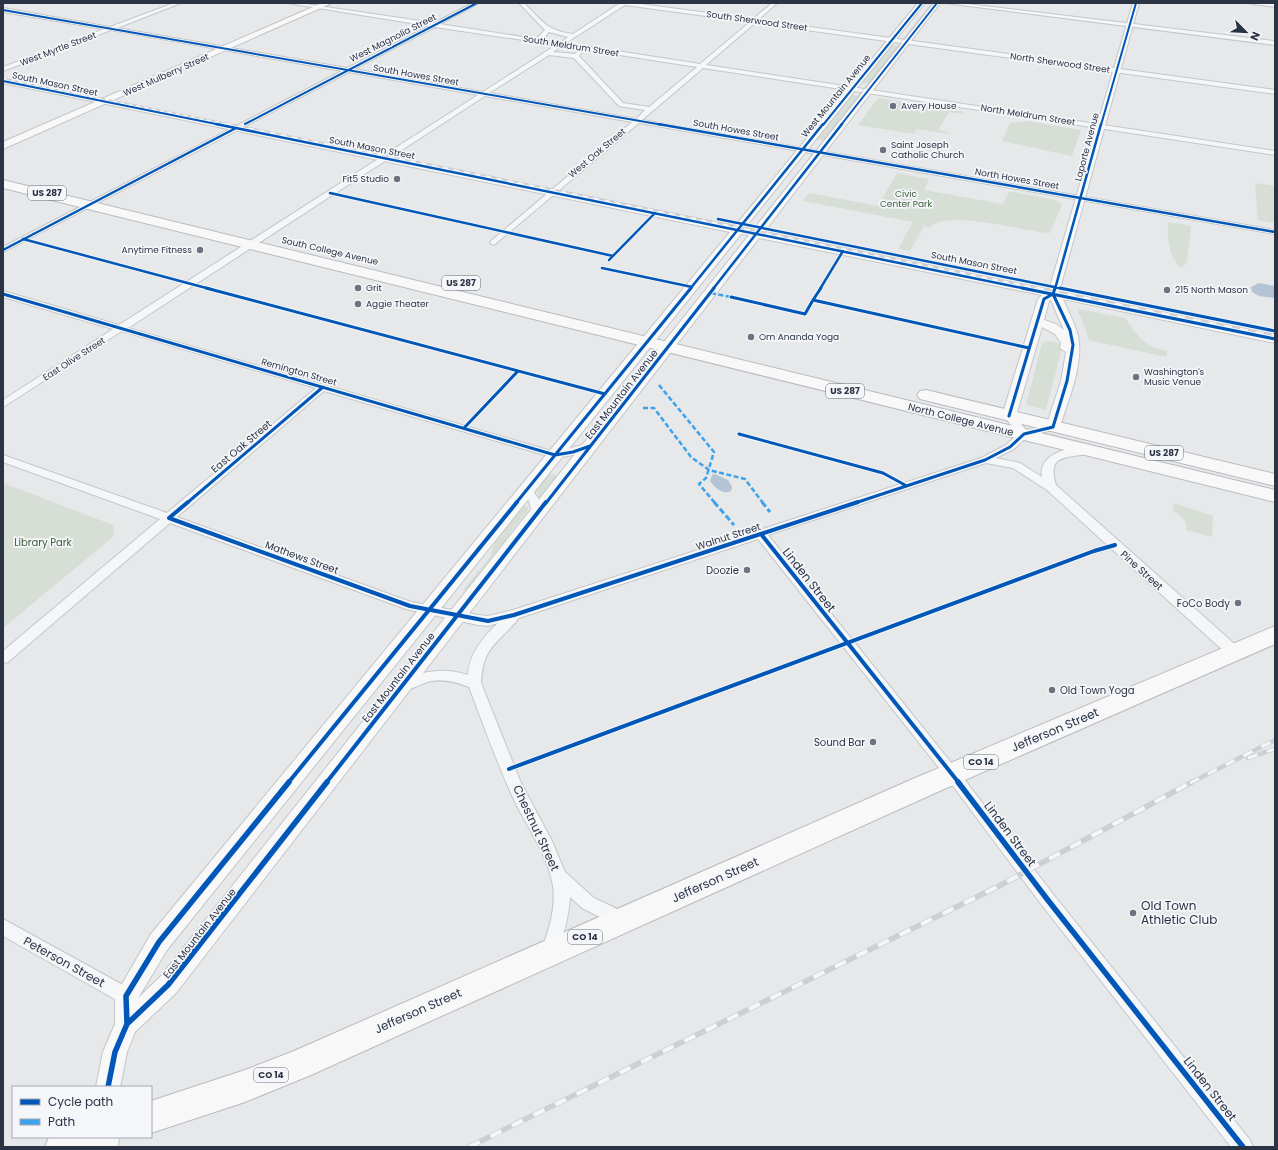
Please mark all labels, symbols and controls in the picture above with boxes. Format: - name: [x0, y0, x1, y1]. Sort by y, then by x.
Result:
- street label: South Sherwood Street: [706, 8, 808, 34]
- street label: West Magnolia Street: [348, 11, 438, 65]
- north arrow: [1226, 12, 1266, 52]
- street label: West Myrtle Street: [18, 29, 98, 69]
- text: N: [1246, 29, 1264, 43]
- street label: South Meldrum Street: [522, 32, 620, 60]
- street label: North Sherwood Street: [1009, 50, 1111, 76]
- street label: West Mulberry Street: [121, 51, 211, 99]
- street label: West Mountain Avenue: [799, 52, 873, 140]
- street label: South Howes Street: [372, 62, 460, 88]
- street label: South Mason Street: [11, 69, 99, 99]
- place label: Avery House: [901, 100, 957, 112]
- marker: Avery House: [888, 101, 898, 111]
- street label: North Meldrum Street: [980, 102, 1076, 128]
- street label: Laporte Avenue: [1072, 111, 1102, 182]
- street label: South Howes Street: [692, 117, 780, 143]
- street label: West Oak Street: [566, 125, 628, 181]
- street label: South Mason Street: [328, 134, 416, 162]
- place label: Saint Joseph Catholic Church: [891, 139, 964, 161]
- marker: Saint Joseph Catholic Church: [878, 145, 888, 155]
- street label: North Howes Street: [974, 166, 1060, 192]
- place label: Fit5 Studio: [343, 173, 389, 185]
- marker: Fit5 Studio: [392, 174, 402, 184]
- road number: US 287: [28, 186, 66, 200]
- park label: Civic Center Park: [880, 188, 932, 210]
- street label: South College Avenue: [281, 234, 380, 268]
- place label: Anytime Fitness: [122, 244, 192, 256]
- marker: Anytime Fitness: [195, 245, 205, 255]
- street label: South Mason Street: [930, 249, 1018, 277]
- road number: US 287: [442, 276, 480, 290]
- place label: Grit: [366, 282, 382, 294]
- marker: Grit: [353, 283, 363, 293]
- place label: 215 North Mason: [1175, 284, 1248, 296]
- marker: 215 North Mason: [1162, 285, 1172, 295]
- place label: Aggie Theater: [366, 298, 430, 310]
- marker: Aggie Theater: [353, 299, 363, 309]
- place label: Om Ananda Yoga: [759, 331, 839, 343]
- marker: Om Ananda Yoga: [746, 332, 756, 342]
- street label: East Olive Street: [41, 334, 107, 384]
- street label: East Mountain Avenue: [581, 346, 661, 443]
- street label: Remington Street: [260, 355, 338, 389]
- place label: Washington's Music Venue: [1144, 366, 1205, 388]
- marker: Washington's Music Venue: [1131, 372, 1141, 382]
- road number: US 287: [826, 384, 864, 398]
- street label: North College Avenue: [907, 399, 1015, 440]
- street label: East Oak Street: [208, 416, 275, 476]
- road number: US 287: [1145, 446, 1183, 460]
- street label: Walnut Street: [694, 519, 763, 554]
- park label: Library Park: [14, 535, 73, 550]
- street label: Mathews Street: [263, 537, 341, 578]
- street label: Linden Street: [779, 544, 840, 615]
- street label: Pine Street: [1117, 547, 1167, 594]
- place label: Doozie: [706, 563, 739, 578]
- marker: Doozie: [742, 565, 752, 575]
- place label: FoCo Body: [1177, 596, 1230, 611]
- marker: FoCo Body: [1233, 598, 1243, 608]
- street label: East Mountain Avenue: [358, 629, 438, 726]
- place label: Old Town Yoga: [1060, 683, 1135, 698]
- marker: Old Town Yoga: [1047, 685, 1057, 695]
- street label: Jefferson Street: [1008, 703, 1101, 756]
- place label: Sound Bar: [814, 735, 865, 750]
- marker: Sound Bar: [868, 737, 878, 747]
- road number: CO 14: [964, 755, 998, 769]
- street label: Chestnut Street: [509, 782, 564, 874]
- street label: Linden Street: [980, 798, 1040, 870]
- street label: Jefferson Street: [669, 853, 761, 906]
- street label: East Mountain Avenue: [159, 885, 239, 982]
- place label: Old Town Athletic Club: [1141, 897, 1217, 928]
- marker: Old Town Athletic Club: [1128, 908, 1138, 918]
- road number: CO 14: [568, 930, 602, 944]
- street label: Peterson Street: [20, 932, 108, 991]
- street label: Jefferson Street: [372, 984, 464, 1037]
- street label: Linden Street: [1180, 1053, 1241, 1124]
- road number: CO 14: [254, 1068, 288, 1082]
- legend: [12, 1086, 152, 1138]
- text: Cycle path: [48, 1093, 113, 1110]
- text: Path: [48, 1113, 75, 1130]

